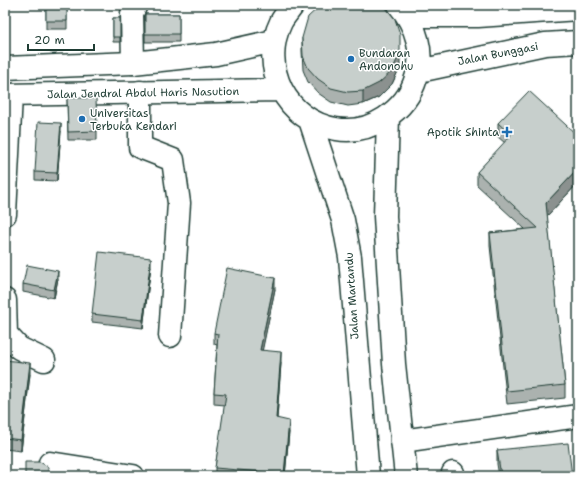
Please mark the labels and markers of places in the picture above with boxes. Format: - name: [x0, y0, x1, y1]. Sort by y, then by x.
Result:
- place label: Bundaran Andonohu: [359, 46, 413, 74]
- marker: Bundaran Andonohu: [346, 54, 356, 64]
- place label: Universitas Terbuka Kendari: [90, 106, 177, 134]
- marker: Universitas Terbuka Kendari: [77, 114, 87, 124]
- place label: Apotik Shinta: [427, 125, 499, 140]
- marker: Apotik Shinta: [502, 127, 512, 137]

